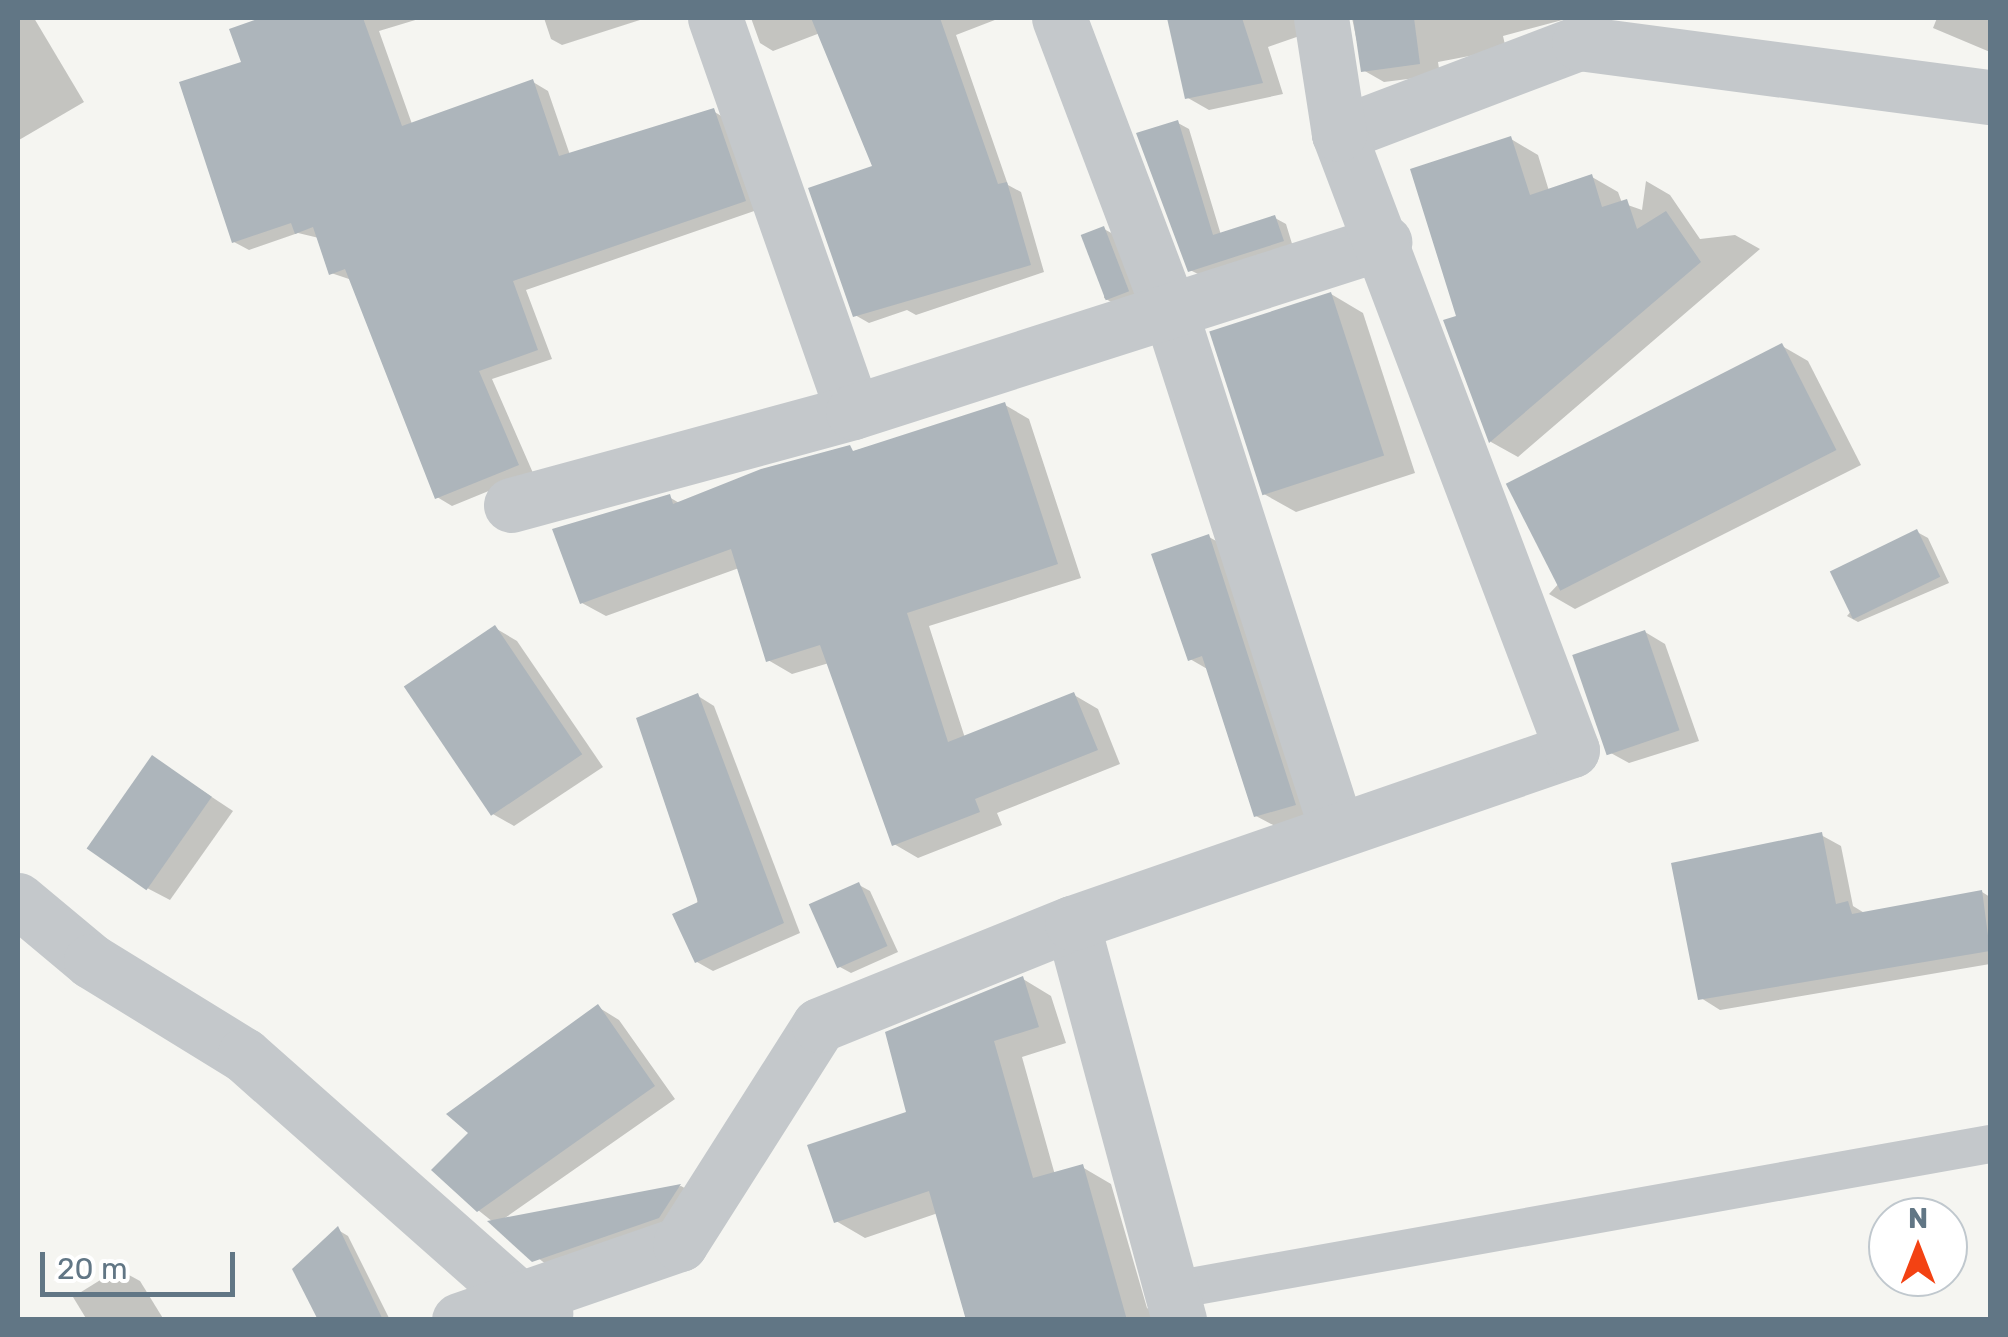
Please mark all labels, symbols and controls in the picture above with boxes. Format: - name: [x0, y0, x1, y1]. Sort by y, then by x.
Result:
- north arrow: [1868, 1197, 1968, 1297]
- text: N: [1908, 1202, 1928, 1235]
- scale bar: [45, 1232, 240, 1294]
- text: 20 m: [57, 1251, 128, 1287]

